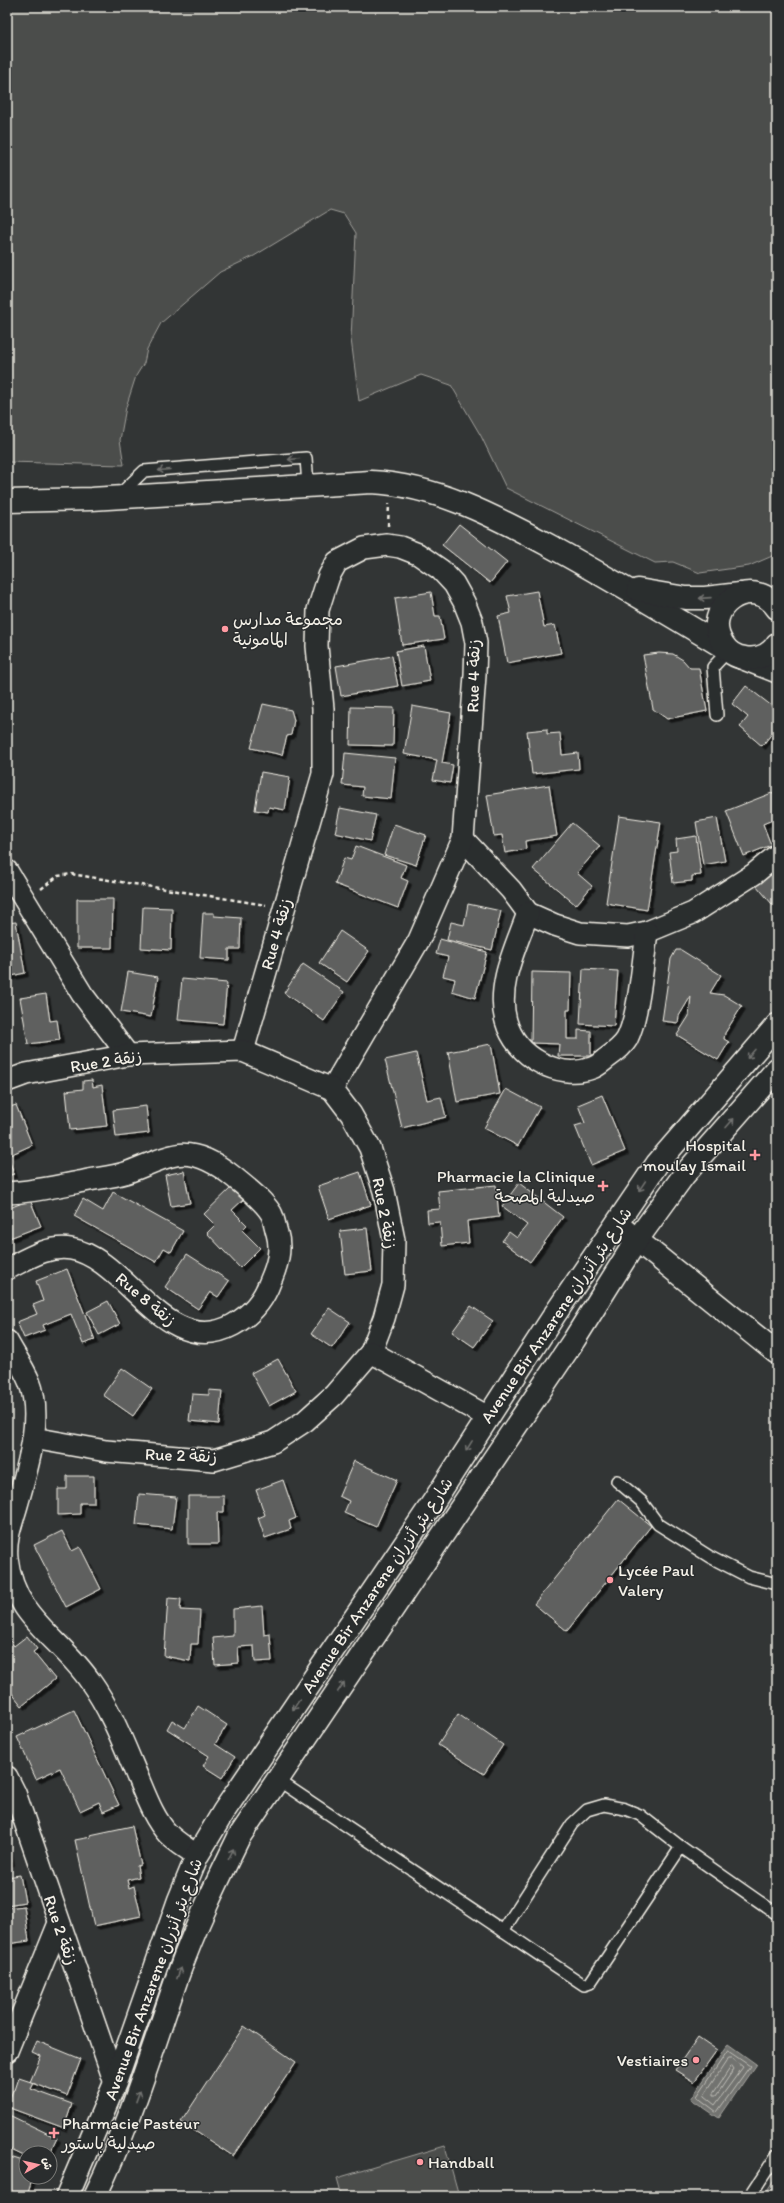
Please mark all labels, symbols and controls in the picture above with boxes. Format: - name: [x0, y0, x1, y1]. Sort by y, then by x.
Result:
- one-way arrow: [288, 456, 301, 463]
- one-way arrow: [158, 466, 171, 473]
- one-way arrow: [699, 594, 712, 602]
- place label: مجموعة مدارس المامونية: [233, 609, 343, 650]
- marker: مجموعة مدارس المامونية: [220, 624, 230, 634]
- street label: Rue 4 زنقة: [462, 639, 484, 713]
- street label: Rue 4 زنقة: [256, 896, 296, 972]
- street label: Rue 2 زنقة: [69, 1045, 143, 1077]
- one-way arrow: [747, 1049, 756, 1059]
- one-way arrow: [725, 1118, 735, 1128]
- place label: Hospital moulay Ismail: [643, 1135, 746, 1175]
- marker: Hospital moulay Ismail: [749, 1149, 761, 1161]
- place label: Pharmacie la Clinique صيدلية المصحة: [437, 1166, 595, 1206]
- street label: Rue 2 زنقة: [368, 1176, 402, 1250]
- marker: Pharmacie la Clinique صيدلية المصحة: [598, 1181, 608, 1191]
- one-way arrow: [638, 1181, 646, 1192]
- street label: Avenue Bir Anzarene شارع بئر أنزران: [476, 1203, 637, 1428]
- street label: Rue 8 زنقة: [112, 1268, 180, 1330]
- one-way arrow: [465, 1440, 473, 1451]
- street label: Rue 2 زنقة: [145, 1444, 217, 1466]
- street label: Avenue Bir Anzarene شارع بئر أنزران: [297, 1473, 458, 1698]
- place label: Lycée Paul Valery: [618, 1560, 695, 1600]
- marker: Lycée Paul Valery: [605, 1575, 615, 1585]
- one-way arrow: [337, 1682, 345, 1693]
- one-way arrow: [292, 1700, 300, 1711]
- one-way arrow: [228, 1848, 235, 1860]
- street label: Avenue Bir Anzarene شارع بئر أنزران: [100, 1855, 208, 2103]
- street label: Rue 2 زنقة: [40, 1893, 82, 1967]
- one-way arrow: [176, 1967, 184, 1979]
- place label: Vestiaires: [617, 2050, 688, 2070]
- marker: Vestiaires: [691, 2055, 701, 2065]
- one-way arrow: [135, 2089, 142, 2102]
- place label: Pharmacie Pasteur صيدلية باستور: [60, 2113, 200, 2154]
- marker: Pharmacie Pasteur صيدلية باستور: [49, 2128, 59, 2138]
- north arrow: [18, 2145, 58, 2185]
- place label: Handball: [428, 2152, 494, 2172]
- text: ش: [40, 2157, 55, 2171]
- marker: Handball: [415, 2157, 425, 2167]

